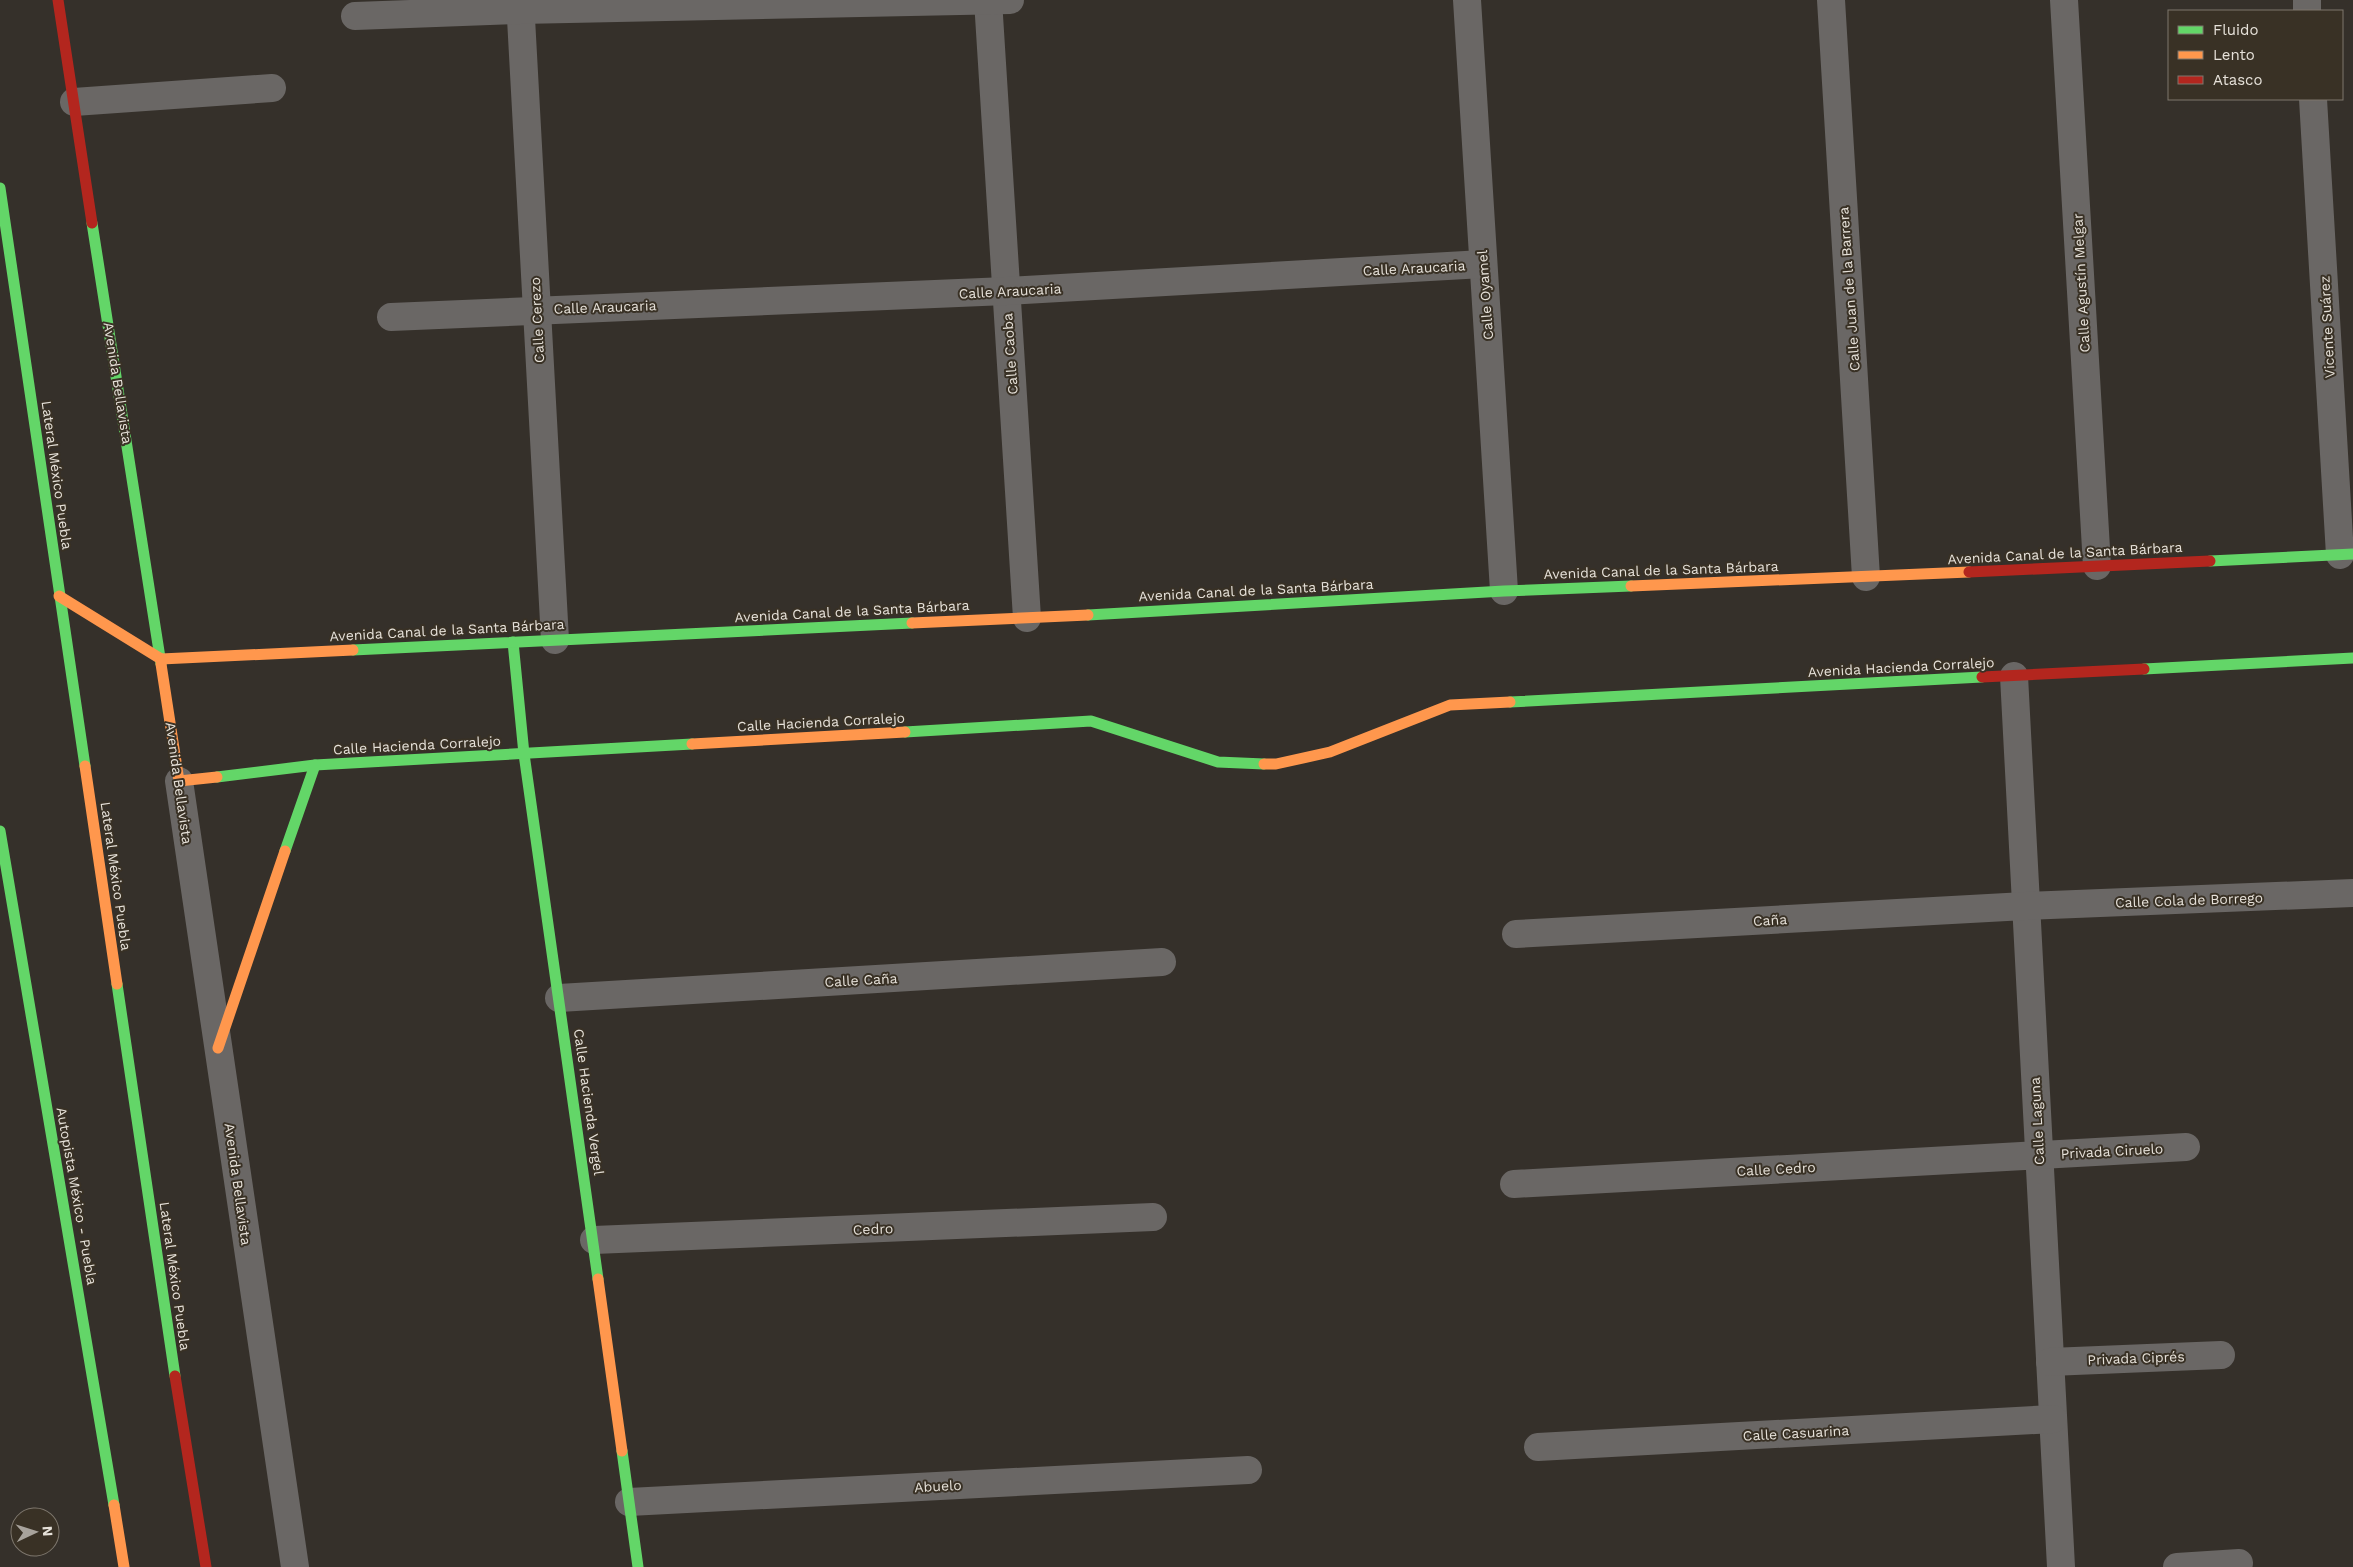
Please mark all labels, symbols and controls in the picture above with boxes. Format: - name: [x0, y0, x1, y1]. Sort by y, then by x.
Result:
- legend: [2168, 10, 2343, 100]
- text: Fluido: [2213, 21, 2258, 39]
- text: Lento: [2213, 46, 2255, 64]
- text: Atasco: [2213, 71, 2262, 89]
- street label: Calle Juan de la Barrera: [1835, 206, 1863, 372]
- street label: Calle Agustín Melgar: [2069, 213, 2093, 353]
- street label: Calle Oyamel: [1474, 249, 1496, 340]
- street label: Calle Araucaria: [1362, 257, 1466, 279]
- street label: Vicente Suárez: [2316, 275, 2338, 379]
- street label: Calle Cerezo: [527, 277, 547, 363]
- street label: Calle Araucaria: [958, 280, 1062, 302]
- street label: Calle Araucaria: [553, 297, 657, 317]
- street label: Calle Caoba: [999, 313, 1021, 395]
- street label: Avenida Bellavista: [100, 321, 136, 445]
- street label: Lateral México Puebla: [39, 400, 75, 550]
- street label: Avenida Canal de la Santa Bárbara: [1947, 539, 2183, 567]
- street label: Avenida Canal de la Santa Bárbara: [1543, 558, 1779, 582]
- street label: Avenida Canal de la Santa Bárbara: [1138, 576, 1374, 604]
- street label: Avenida Canal de la Santa Bárbara: [734, 597, 970, 625]
- street label: Avenida Canal de la Santa Bárbara: [329, 616, 565, 644]
- street label: Avenida Hacienda Corralejo: [1807, 654, 1995, 680]
- street label: Calle Hacienda Corralejo: [737, 710, 905, 734]
- street label: Avenida Bellavista: [162, 721, 196, 845]
- street label: Calle Hacienda Corralejo: [333, 733, 501, 757]
- street label: Lateral México Puebla: [98, 801, 134, 951]
- street label: Calle Cola de Borrego: [2115, 889, 2263, 911]
- street label: Caña: [1753, 911, 1788, 929]
- street label: Calle Caña: [824, 970, 898, 990]
- street label: Calle Hacienda Vergel: [571, 1028, 607, 1177]
- street label: Calle Laguna: [2027, 1077, 2047, 1165]
- street label: Autopista México - Puebla: [53, 1106, 101, 1286]
- street label: Avenida Bellavista: [221, 1122, 255, 1246]
- street label: Privada Ciruelo: [2060, 1140, 2164, 1162]
- street label: Calle Cedro: [1736, 1159, 1816, 1179]
- street label: Lateral México Puebla: [157, 1201, 193, 1351]
- street label: Cedro: [853, 1220, 893, 1238]
- street label: Privada Ciprés: [2087, 1348, 2185, 1368]
- street label: Calle Casuarina: [1742, 1422, 1850, 1444]
- street label: Abuelo: [914, 1477, 962, 1495]
- north arrow: [10, 1507, 60, 1557]
- text: N: [40, 1525, 56, 1537]

